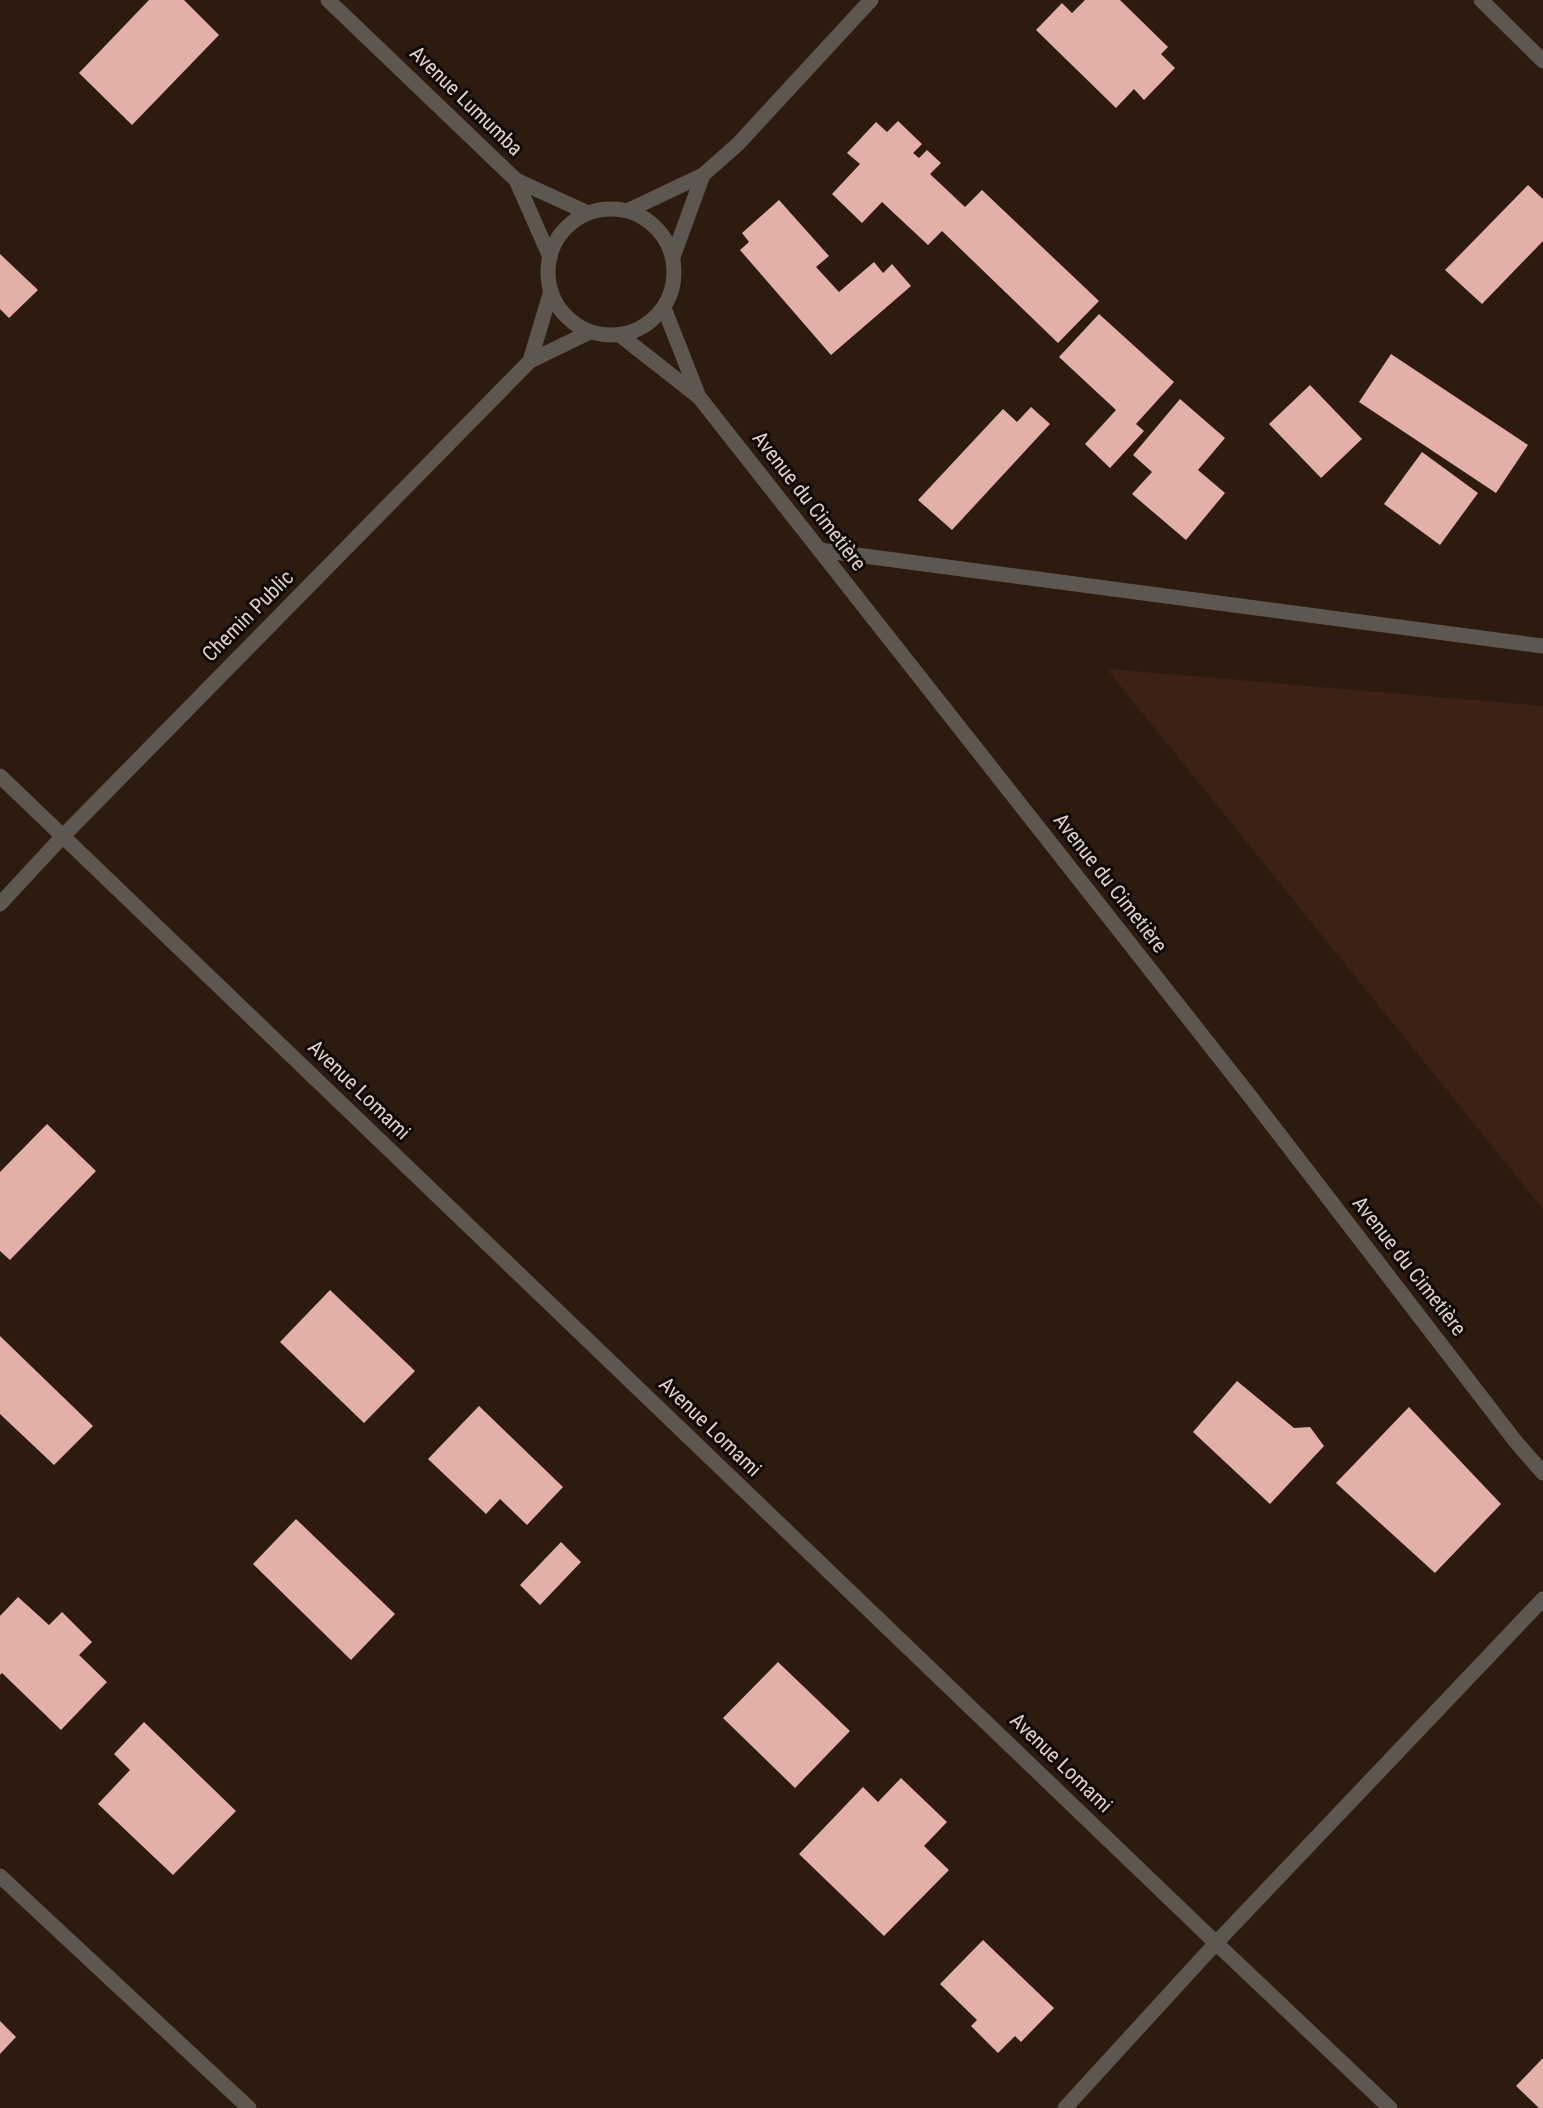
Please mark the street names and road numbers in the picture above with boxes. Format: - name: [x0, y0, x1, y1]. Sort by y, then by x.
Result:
- street label: Avenue Lumumba: [403, 42, 527, 162]
- street label: Avenue du Cimetière: [746, 427, 870, 577]
- street label: Chemin Public: [198, 566, 300, 668]
- street label: Avenue du Cimetière: [1047, 809, 1171, 959]
- street label: Avenue Lomami: [302, 1036, 414, 1146]
- street label: Avenue du Cimetière: [1346, 1192, 1470, 1342]
- street label: Avenue Lomami: [653, 1373, 765, 1483]
- street label: Avenue Lomami: [1004, 1709, 1116, 1819]

